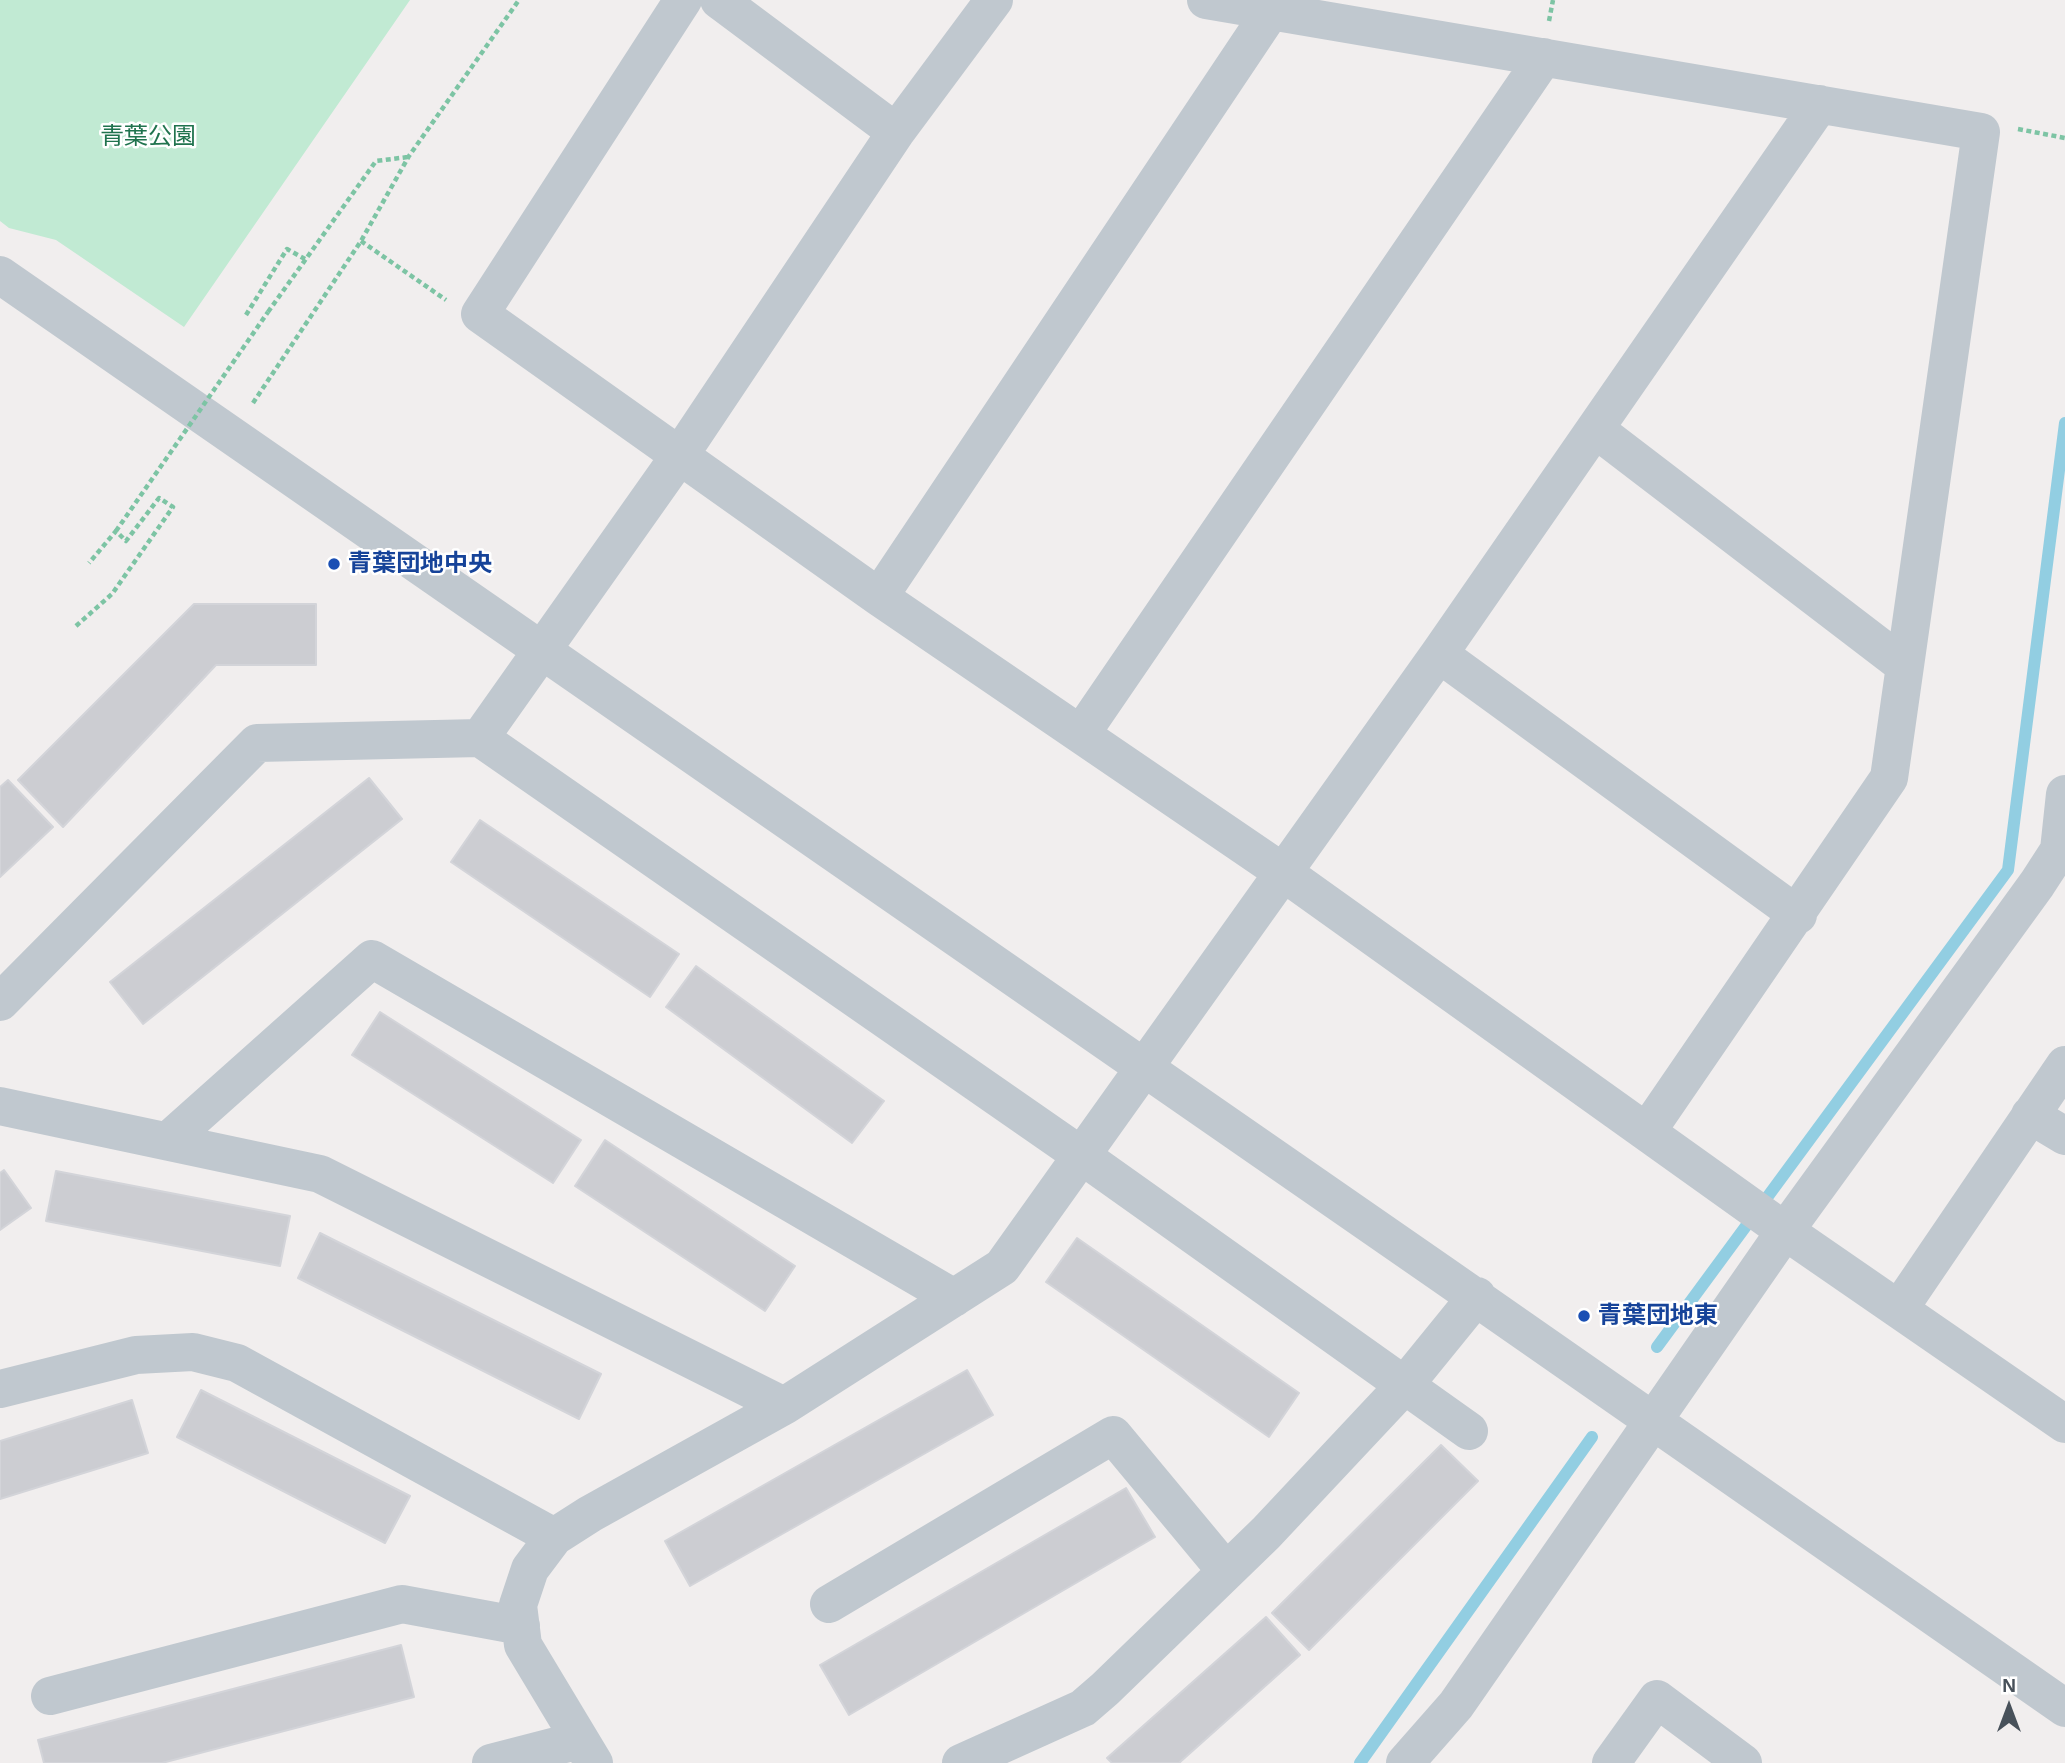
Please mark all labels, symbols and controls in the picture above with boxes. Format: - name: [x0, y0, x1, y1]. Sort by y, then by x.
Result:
- park label: 青葉公園: [100, 123, 196, 151]
- place label: 青葉団地中央: [348, 550, 492, 578]
- marker: 青葉団地中央: [326, 556, 342, 572]
- place label: 青葉団地東: [1598, 1302, 1718, 1330]
- marker: 青葉団地東: [1576, 1308, 1592, 1324]
- north arrow: [1974, 1672, 2044, 1742]
- text: N: [2002, 1675, 2016, 1696]

